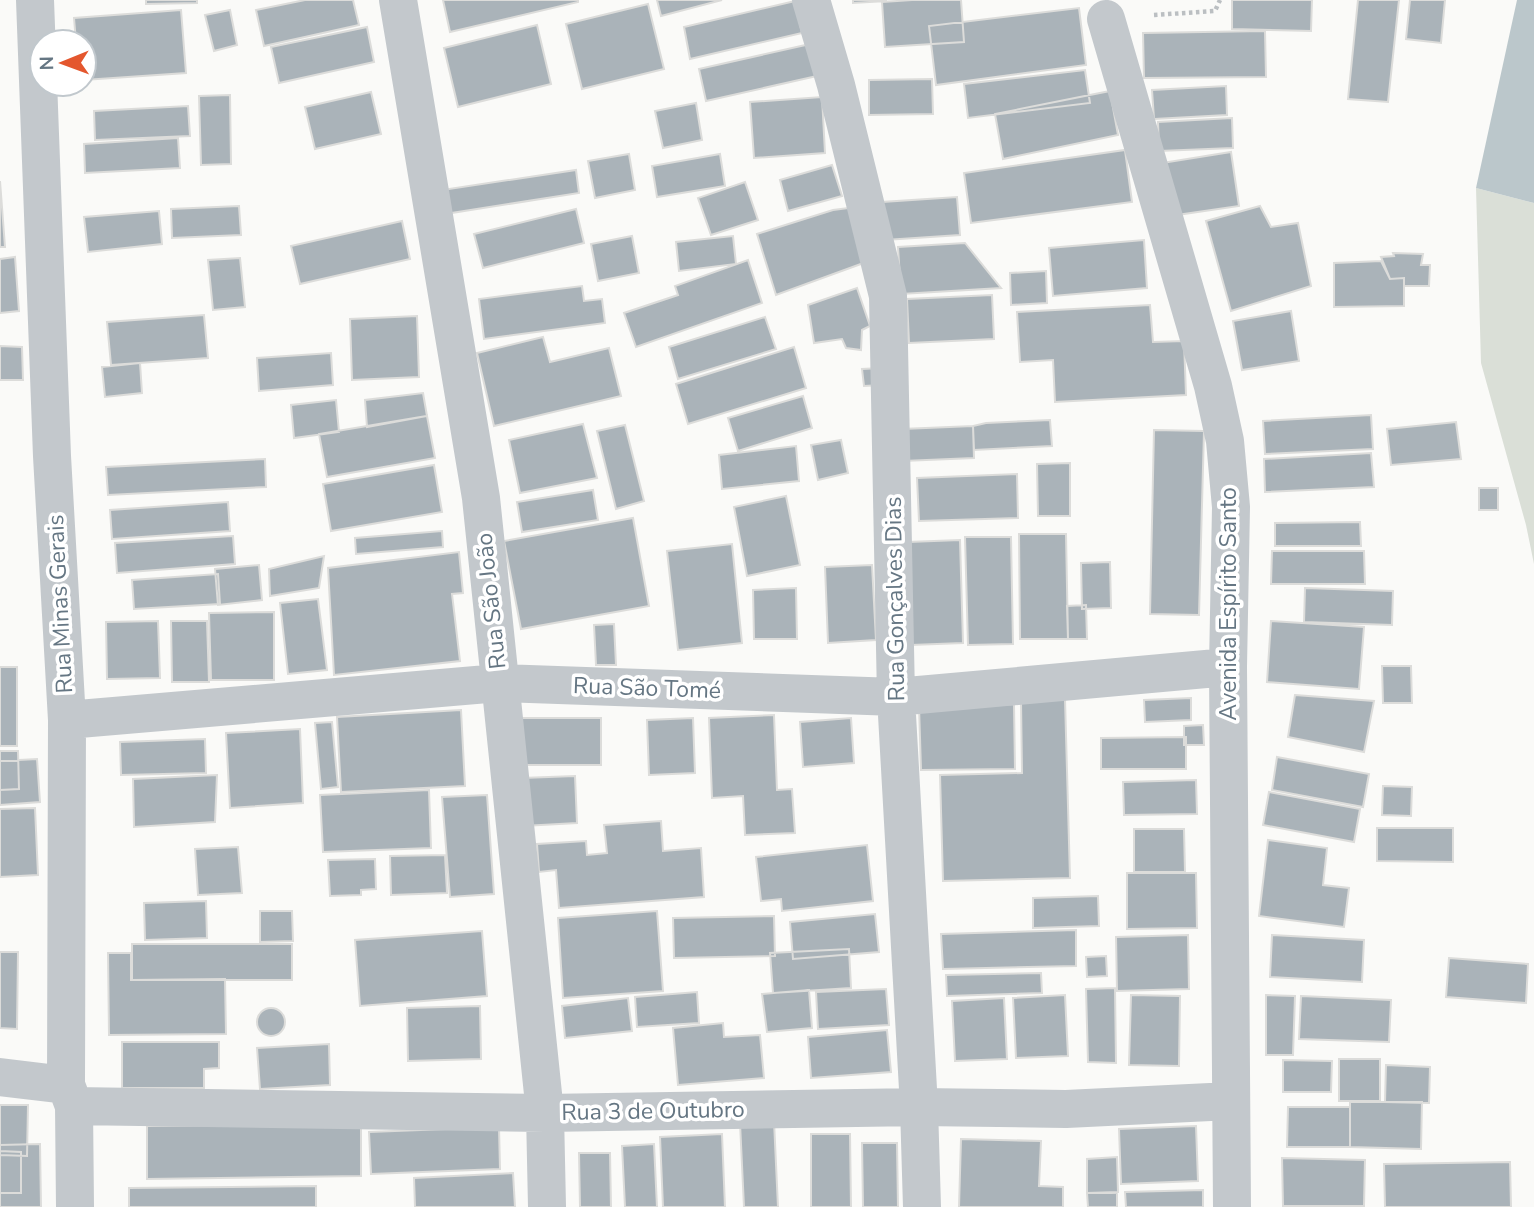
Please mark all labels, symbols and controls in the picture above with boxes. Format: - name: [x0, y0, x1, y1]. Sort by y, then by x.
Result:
- north arrow: [28, 28, 98, 98]
- text: N: [34, 56, 60, 71]
- street label: Avenida Espírito Santo: [1213, 487, 1244, 721]
- street label: Rua Gonçalves Dias: [878, 496, 912, 702]
- street label: Rua Minas Gerais: [40, 514, 80, 694]
- street label: Rua São João: [468, 531, 514, 671]
- street label: Rua São Tomé: [572, 670, 722, 706]
- street label: Rua 3 de Outubro: [561, 1094, 745, 1128]

